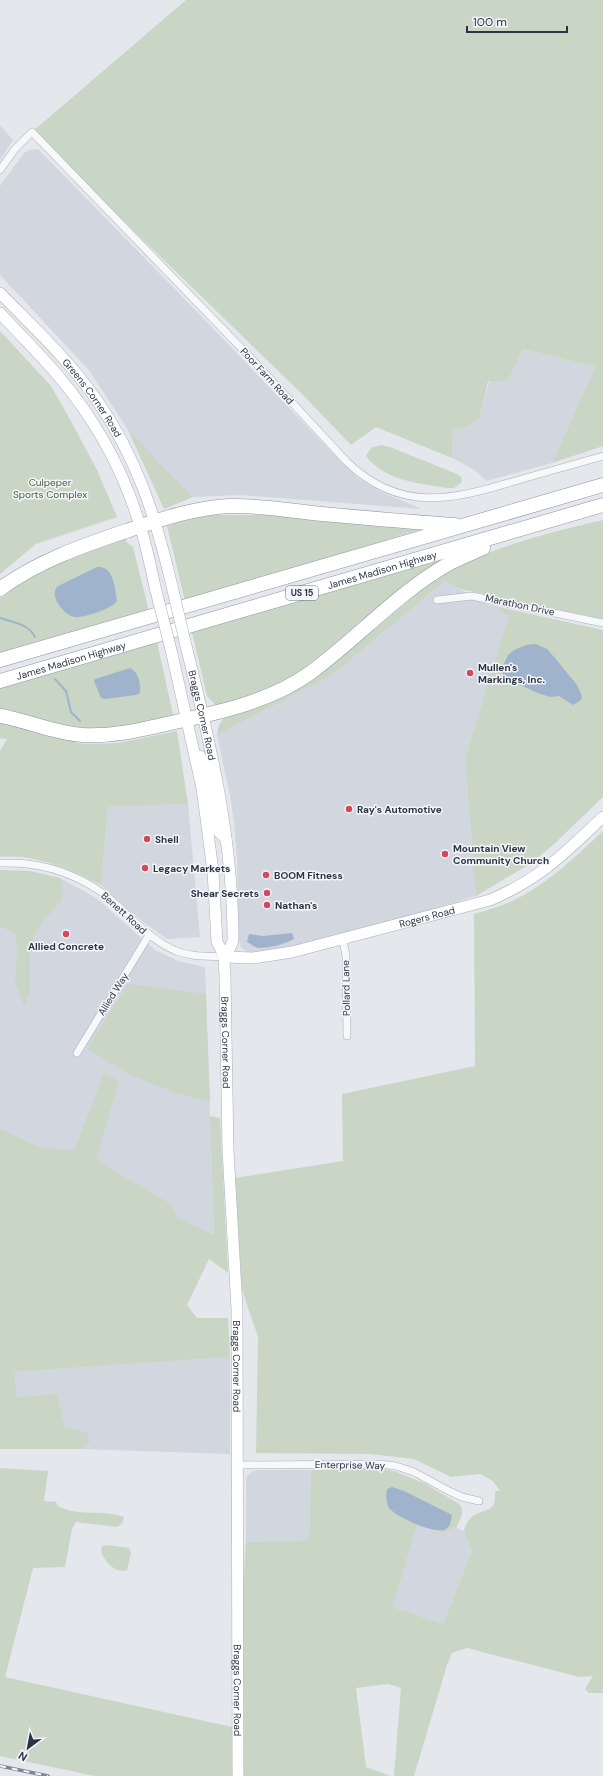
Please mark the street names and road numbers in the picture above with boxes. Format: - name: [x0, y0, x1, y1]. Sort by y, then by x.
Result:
- street label: Poor Farm Road: [237, 345, 297, 407]
- street label: Greens Corner Road: [60, 356, 125, 439]
- street label: James Madison Highway: [326, 547, 439, 592]
- road number: US 15: [286, 586, 318, 600]
- street label: Marathon Drive: [484, 591, 556, 619]
- street label: James Madison Highway: [15, 638, 128, 682]
- street label: Braggs Corner Road: [186, 669, 219, 761]
- street label: Benett Road: [99, 889, 149, 937]
- street label: Rogers Road: [398, 903, 456, 930]
- street label: Pollard Lane: [339, 960, 353, 1016]
- street label: Allied Way: [95, 970, 132, 1018]
- street label: Braggs Corner Road: [219, 996, 233, 1089]
- street label: Braggs Corner Road: [231, 1320, 244, 1412]
- street label: Enterprise Way: [315, 1458, 386, 1472]
- street label: Braggs Corner Road: [231, 1644, 244, 1736]

